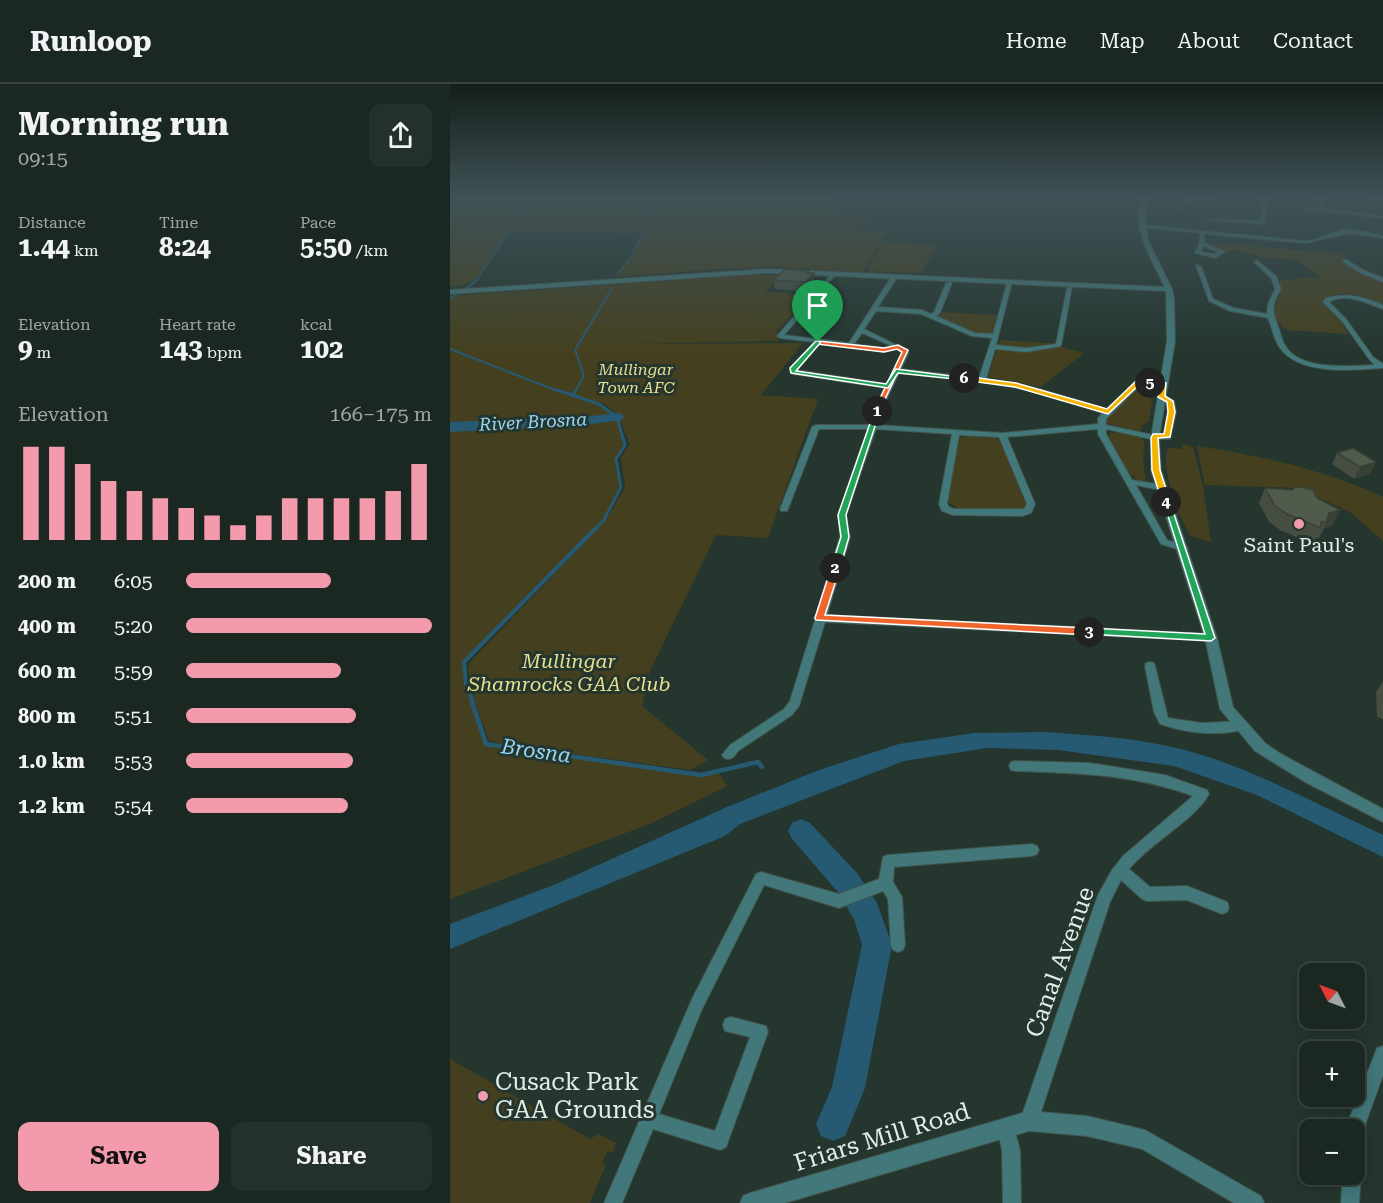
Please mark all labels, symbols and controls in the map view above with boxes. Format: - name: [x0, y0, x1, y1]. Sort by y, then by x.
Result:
- text: Runloop: [30, 25, 152, 58]
- text: Home: [1006, 29, 1067, 53]
- text: Map: [1100, 29, 1145, 53]
- text: About: [1178, 29, 1240, 53]
- text: Contact: [1273, 29, 1353, 53]
- text: Morning run: [18, 104, 229, 143]
- button: share: [369, 104, 432, 167]
- text: 09:15: [18, 146, 68, 170]
- text: Distance: [18, 213, 86, 232]
- text: Time: [159, 213, 198, 232]
- text: Pace: [300, 213, 336, 232]
- text: 1.44: [18, 232, 70, 262]
- text: 8:24: [159, 232, 211, 262]
- text: 5:50: [300, 232, 352, 262]
- text: km: [70, 241, 99, 260]
- text: /km: [352, 241, 388, 260]
- pin: [792, 280, 843, 342]
- icon: arrive: [801, 289, 834, 322]
- text: Elevation: [18, 315, 91, 334]
- text: Heart rate: [159, 315, 236, 334]
- text: kcal: [300, 315, 332, 334]
- text: 9: [18, 334, 33, 364]
- text: 143: [159, 334, 203, 364]
- text: 102: [300, 334, 344, 364]
- text: m: [33, 343, 51, 362]
- text: bpm: [203, 343, 242, 362]
- park label: Mullingar Town AFC: [597, 360, 676, 397]
- pin: 6: [949, 363, 979, 393]
- text: 6: [960, 368, 968, 387]
- pin: 5: [1135, 368, 1165, 398]
- text: 5: [1146, 373, 1154, 392]
- pin: 1: [862, 396, 892, 426]
- text: 1: [873, 401, 881, 420]
- text: Elevation: [18, 402, 109, 426]
- text: 166–175 m: [329, 402, 432, 426]
- water label: River Brosna: [477, 408, 588, 435]
- pin: 4: [1151, 487, 1181, 517]
- text: 4: [1162, 492, 1170, 511]
- marker: Saint Paul's: [1292, 517, 1306, 531]
- place label: Saint Paul's: [1244, 533, 1354, 557]
- pin: 2: [820, 553, 850, 583]
- text: 2: [831, 558, 839, 577]
- text: 200 m: [18, 569, 76, 593]
- text: 6:05: [114, 569, 153, 593]
- text: 400 m: [18, 614, 76, 638]
- text: 5:20: [114, 614, 153, 638]
- pin: 3: [1074, 617, 1104, 647]
- text: 3: [1085, 622, 1093, 641]
- park label: Mullingar Shamrocks GAA Club: [467, 649, 670, 696]
- text: 600 m: [18, 659, 76, 683]
- text: 5:59: [114, 659, 153, 683]
- text: 800 m: [18, 704, 76, 728]
- text: 5:51: [114, 704, 153, 728]
- water label: Brosna: [499, 734, 572, 768]
- text: 1.0 km: [18, 749, 85, 773]
- text: 5:53: [114, 749, 153, 773]
- text: 1.2 km: [18, 794, 85, 818]
- text: 5:54: [114, 794, 153, 818]
- street label: Canal Avenue: [1020, 883, 1100, 1041]
- north arrow: [1299, 963, 1365, 1029]
- map controls: [1299, 963, 1365, 1185]
- button: +: [1299, 1041, 1365, 1107]
- place label: Cusack Park GAA Grounds: [495, 1068, 654, 1124]
- marker: Cusack Park GAA Grounds: [476, 1089, 490, 1103]
- street label: Friars Mill Road: [791, 1097, 973, 1177]
- button: −: [1299, 1119, 1365, 1185]
- button: Save: [18, 1122, 219, 1191]
- button: Share: [231, 1122, 432, 1191]

